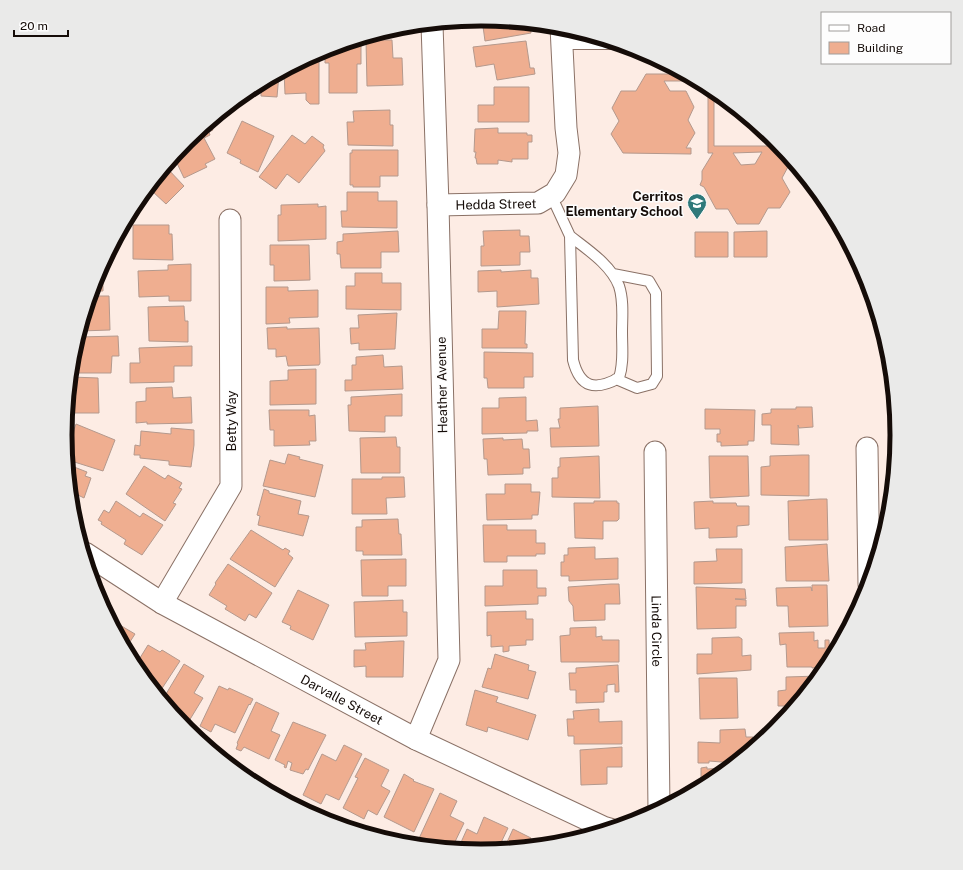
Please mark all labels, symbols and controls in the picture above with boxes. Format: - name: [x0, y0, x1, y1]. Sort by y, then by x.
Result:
- scale bar: [14, 12, 68, 38]
- legend: [821, 12, 951, 64]
- text: 20 m: [20, 19, 48, 33]
- text: Road: [857, 21, 885, 35]
- text: Building: [857, 41, 903, 55]
- place label: Cerritos Elementary School: [565, 189, 683, 219]
- school or university icon: Cerritos Elementary School: [686, 192, 708, 220]
- street label: Hedda Street: [455, 196, 537, 212]
- street label: Heather Avenue: [434, 336, 450, 434]
- street label: Betty Way: [224, 391, 239, 451]
- street label: Linda Circle: [649, 595, 665, 667]
- street label: Darvalle Street: [298, 671, 386, 727]

